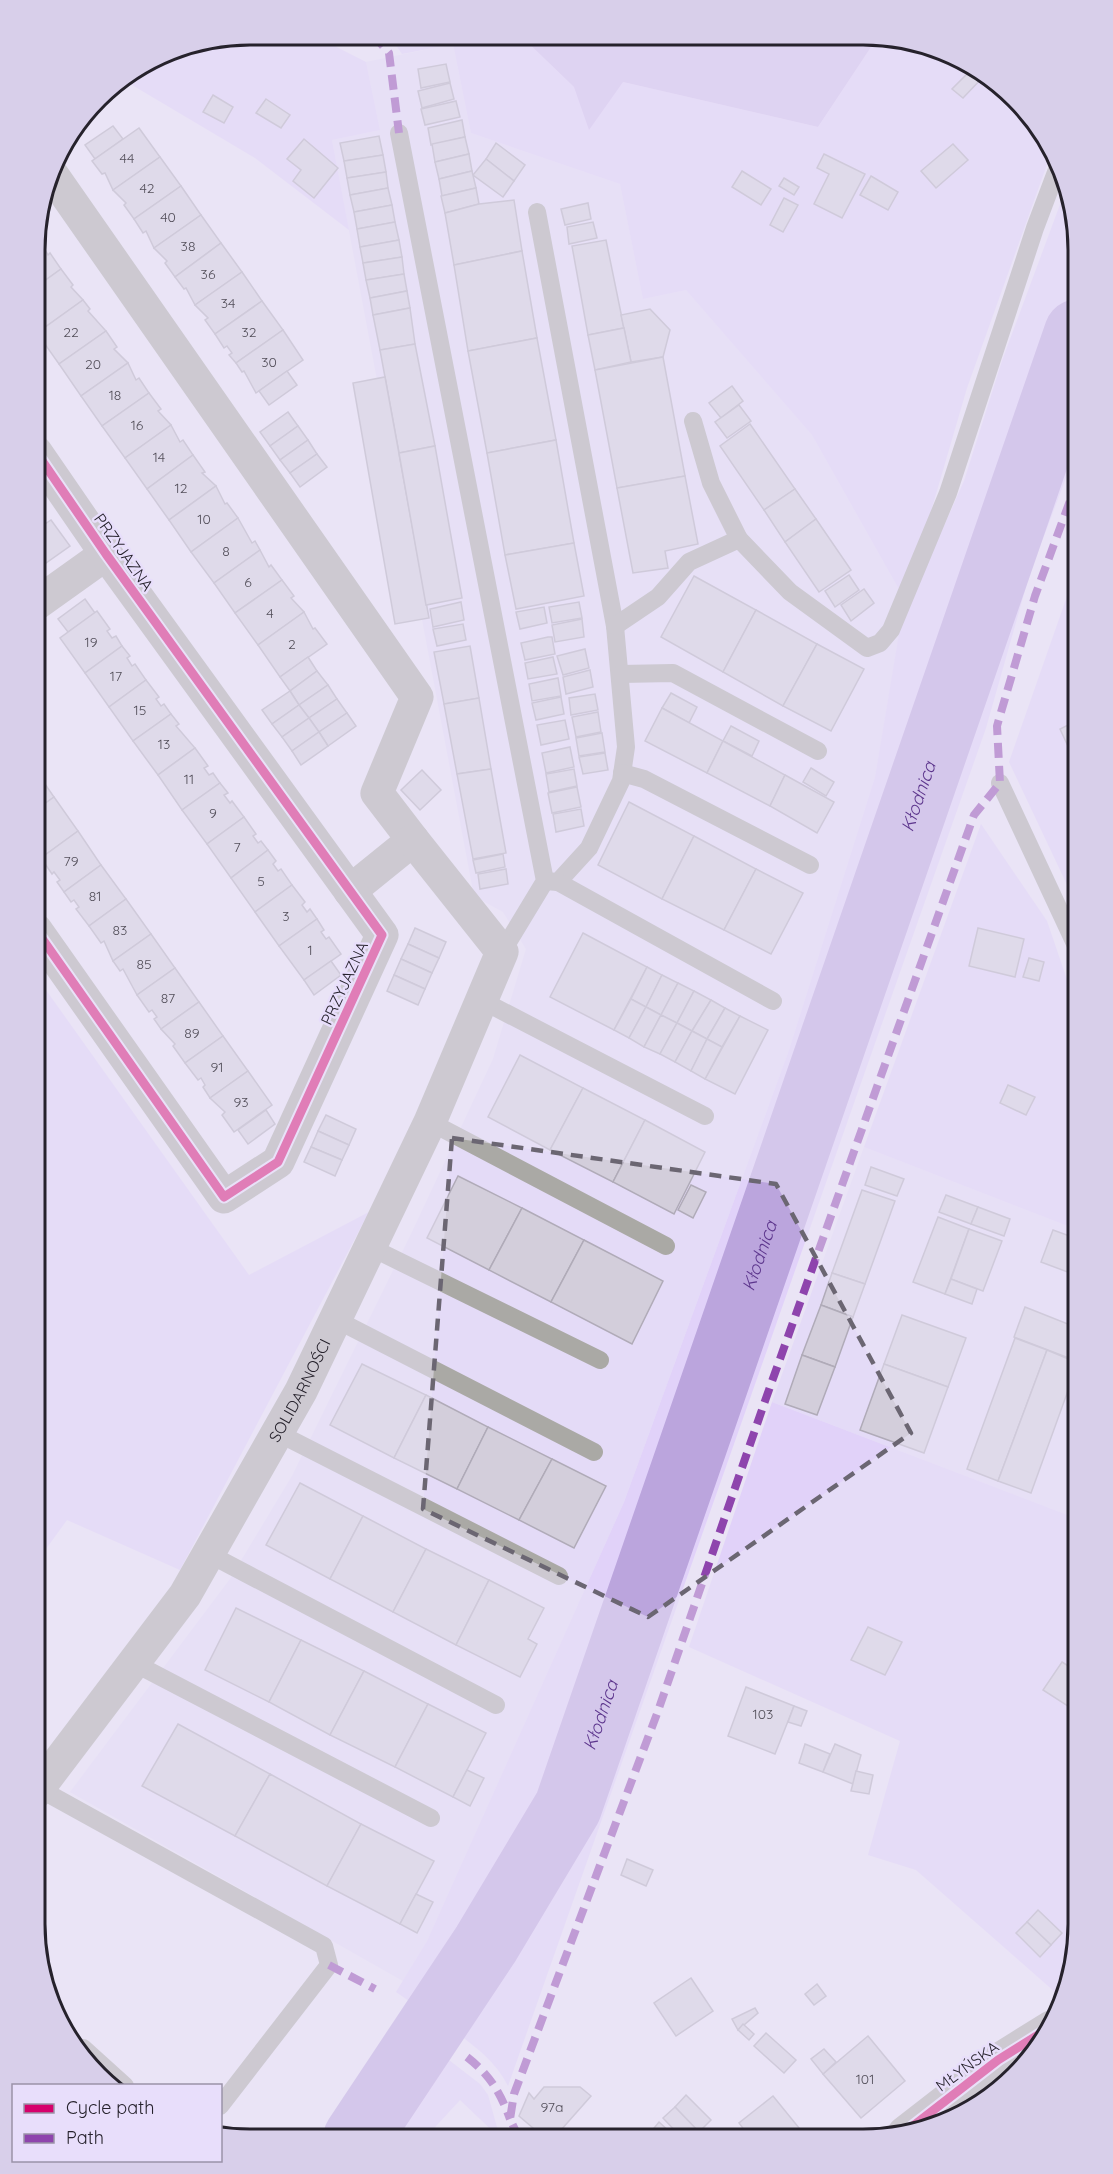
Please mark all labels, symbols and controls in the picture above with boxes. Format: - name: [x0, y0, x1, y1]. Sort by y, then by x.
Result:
- house number: 44: [120, 149, 134, 167]
- house number: 42: [139, 179, 155, 197]
- house number: 40: [160, 208, 176, 226]
- house number: 38: [181, 237, 195, 255]
- house number: 36: [201, 265, 216, 283]
- house number: 34: [221, 294, 235, 312]
- house number: 22: [63, 323, 79, 341]
- house number: 32: [241, 323, 257, 341]
- house number: 30: [261, 353, 277, 371]
- house number: 20: [85, 355, 101, 373]
- house number: 18: [109, 386, 121, 404]
- house number: 16: [131, 416, 144, 434]
- house number: 14: [153, 448, 165, 466]
- house number: 12: [175, 479, 188, 497]
- street label: PRZYJAZNA: [90, 509, 158, 595]
- house number: 10: [197, 510, 211, 528]
- house number: 8: [222, 542, 230, 560]
- house number: 6: [244, 573, 252, 591]
- house number: 4: [266, 604, 274, 622]
- house number: 19: [85, 633, 98, 651]
- house number: 2: [288, 635, 296, 653]
- house number: 17: [110, 667, 122, 685]
- house number: 15: [134, 701, 146, 719]
- house number: 13: [158, 735, 170, 753]
- water label: Kłodnica: [895, 757, 941, 835]
- house number: 11: [184, 770, 194, 788]
- house number: 9: [209, 804, 217, 822]
- house number: 7: [233, 838, 241, 856]
- house number: 79: [64, 852, 79, 870]
- house number: 5: [257, 872, 265, 890]
- house number: 81: [89, 887, 101, 905]
- house number: 3: [282, 907, 290, 925]
- house number: 83: [113, 921, 127, 939]
- street label: PRZYJAZNA: [316, 938, 372, 1028]
- house number: 1: [307, 941, 313, 959]
- house number: 85: [136, 955, 152, 973]
- house number: 87: [161, 989, 175, 1007]
- house number: 89: [184, 1024, 200, 1042]
- house number: 91: [210, 1058, 224, 1076]
- house number: 93: [233, 1093, 249, 1111]
- water label: Kłodnica: [736, 1217, 782, 1294]
- street label: SOLIDARNOŚCI: [264, 1335, 335, 1445]
- water label: Kłodnica: [577, 1676, 623, 1753]
- house number: 103: [753, 1705, 773, 1723]
- street label: MŁYŃSKA: [931, 2036, 1003, 2096]
- house number: 101: [856, 2070, 874, 2088]
- legend: [12, 2084, 222, 2162]
- text: Cycle path: [66, 2096, 154, 2119]
- house number: 97a: [540, 2098, 564, 2116]
- text: Path: [66, 2126, 104, 2149]

